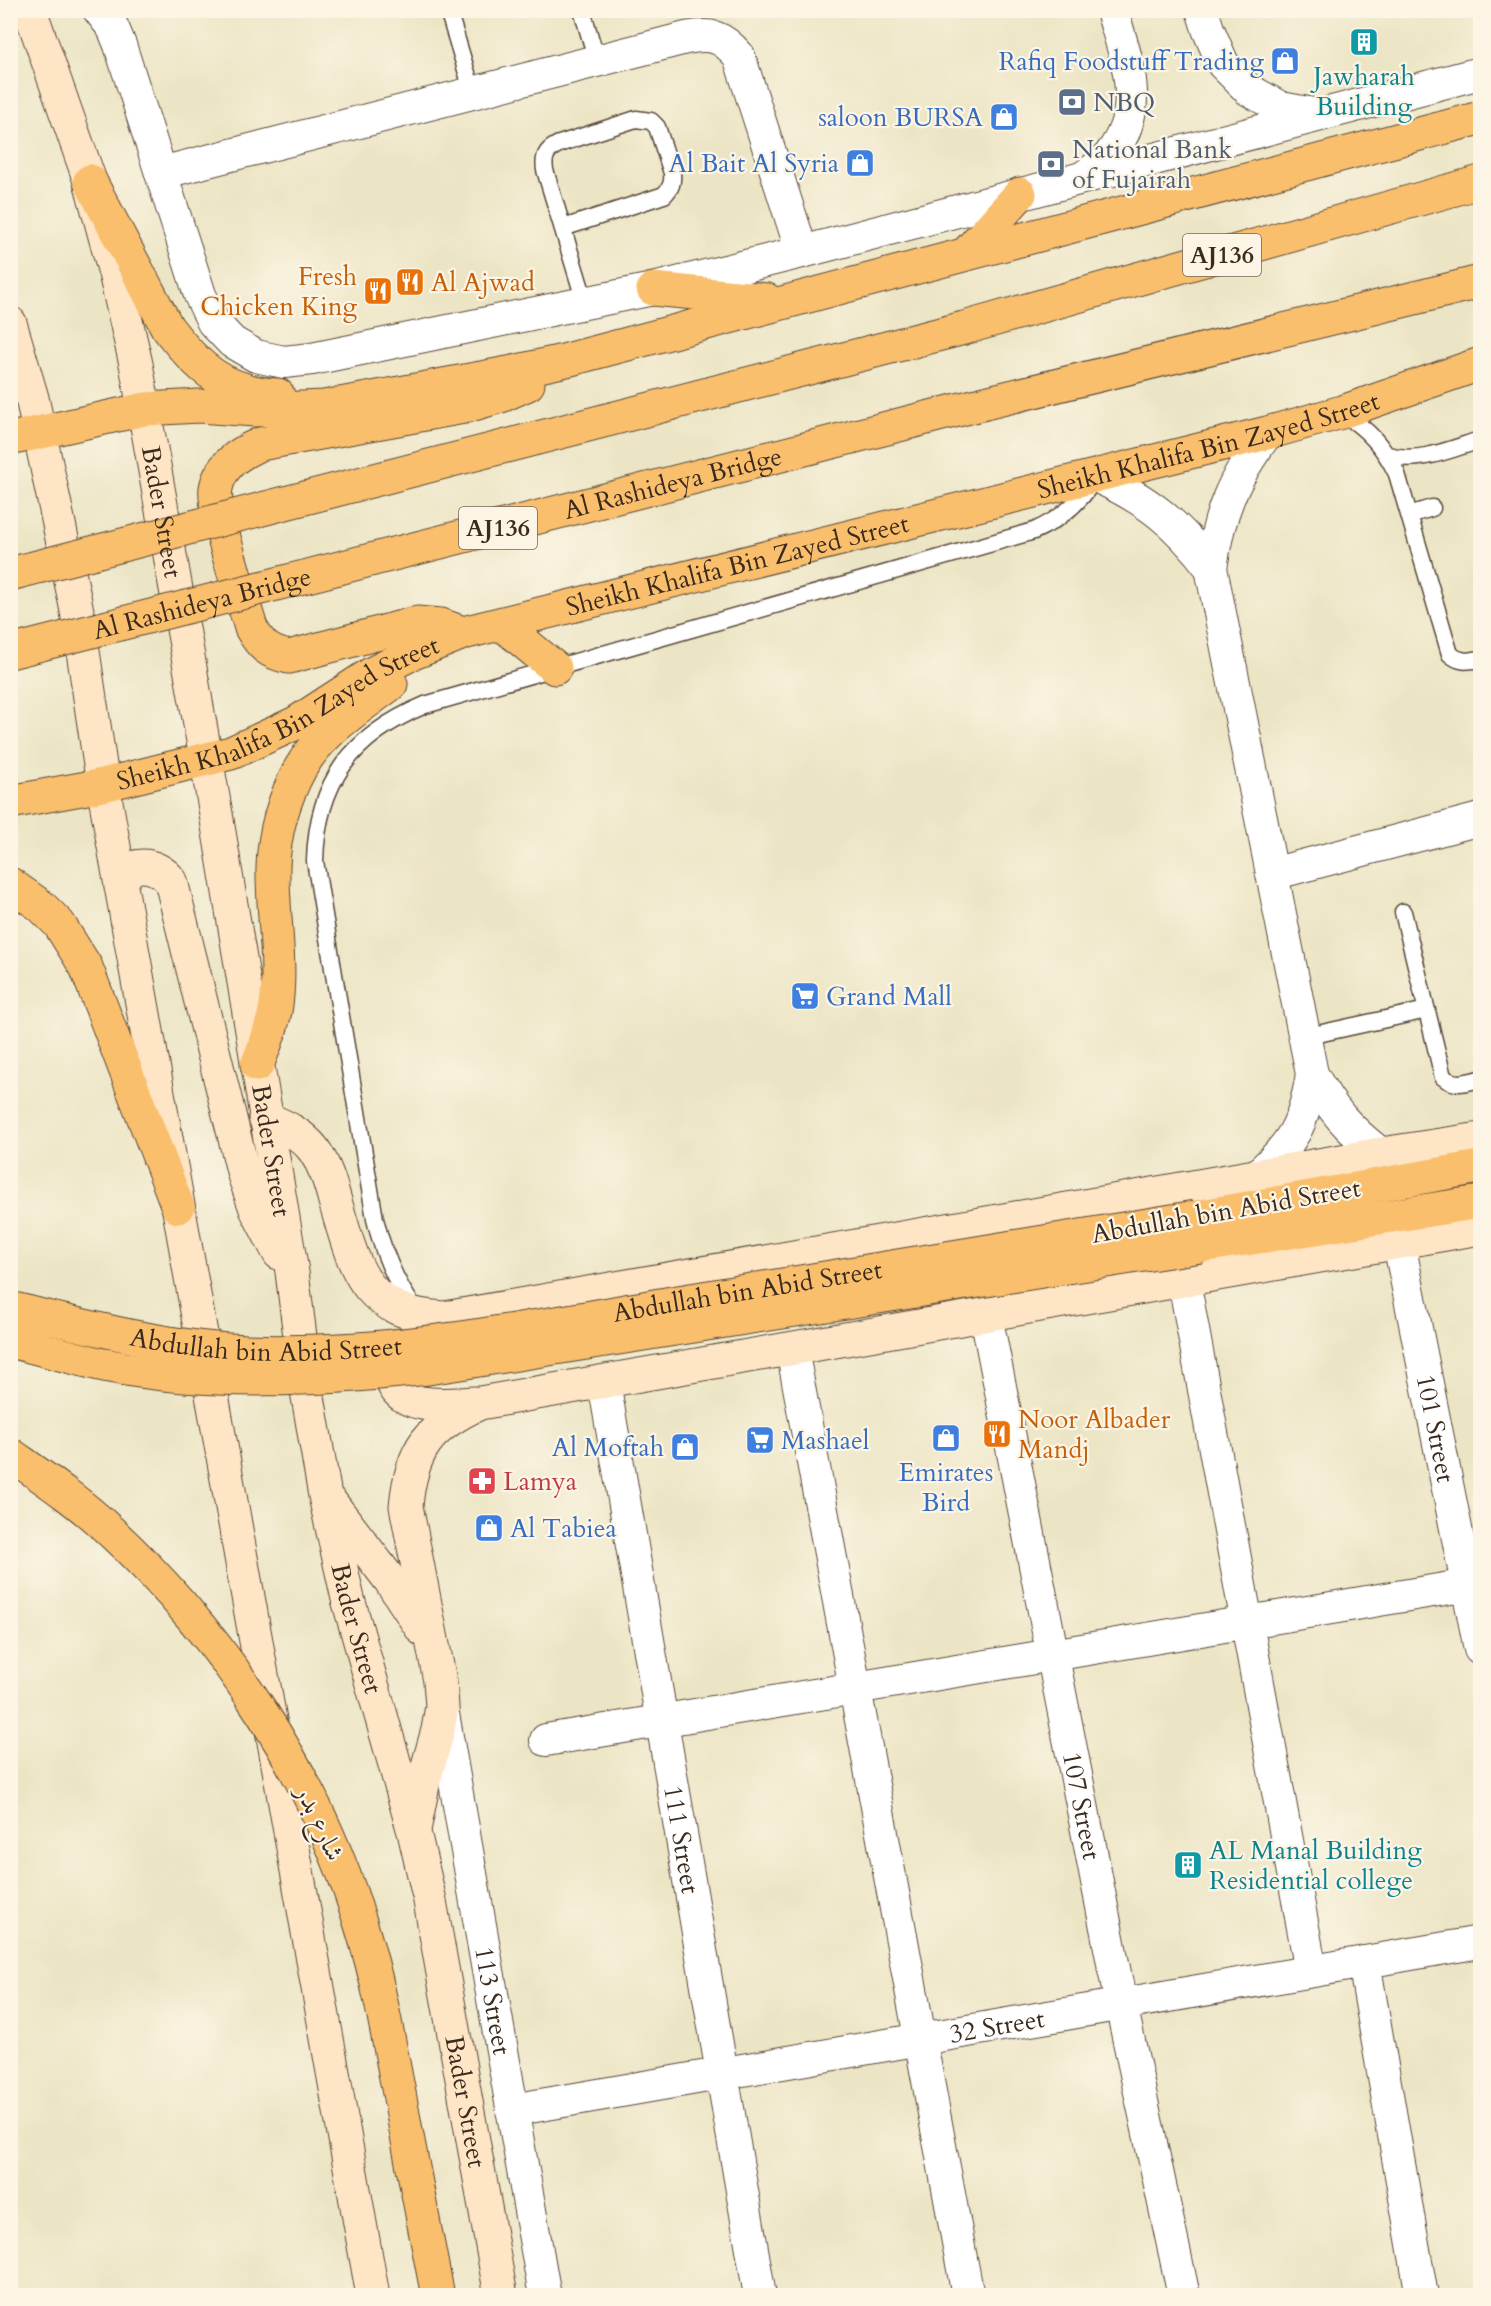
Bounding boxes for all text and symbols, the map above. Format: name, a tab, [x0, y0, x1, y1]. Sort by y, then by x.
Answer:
building icon: Jawharah Building	[1348, 26, 1380, 58]
place label: Rafiq Foodstuff Trading	[998, 44, 1264, 79]
shop icon: Rafiq Foodstuff Trading	[1269, 45, 1301, 77]
place label: Jawharah Building	[1309, 59, 1415, 124]
place label: NBQ	[1093, 85, 1155, 120]
bank icon: NBQ	[1056, 86, 1088, 118]
place label: saloon BURSA	[818, 100, 983, 135]
shop icon: saloon BURSA	[988, 101, 1020, 133]
place label: National Bank of Fujairah	[1072, 132, 1232, 197]
place label: Al Bait Al Syria	[669, 146, 839, 181]
shop icon: Al Bait Al Syria	[844, 147, 876, 179]
bank icon: National Bank of Fujairah	[1035, 148, 1067, 180]
road number: AJ136	[1183, 234, 1261, 276]
place label: Fresh Chicken King	[200, 259, 357, 324]
place label: Al Ajwad	[431, 265, 535, 300]
restaurant icon: Al Ajwad	[394, 266, 426, 298]
restaurant icon: Fresh Chicken King	[362, 275, 394, 307]
street label: Sheikh Khalifa Bin Zayed Street	[1034, 383, 1384, 507]
street label: Al Rashideya Bridge	[560, 438, 786, 527]
street label: Bader Street	[133, 443, 191, 581]
street label: Sheikh Khalifa Bin Zayed Street	[562, 505, 912, 624]
road number: AJ136	[459, 507, 537, 549]
street label: Al Rashideya Bridge	[89, 558, 315, 648]
street label: Sheikh Khalifa Bin Zayed Street	[113, 627, 444, 798]
place label: Grand Mall	[826, 979, 952, 1014]
supermarket icon: Grand Mall	[789, 980, 821, 1012]
street label: Bader Street	[244, 1082, 300, 1219]
street label: Abdullah bin Abid Street	[1089, 1170, 1363, 1252]
street label: Abdullah bin Abid Street	[610, 1251, 884, 1330]
street label: Abdullah bin Abid Street	[127, 1319, 403, 1369]
street label: 101 Street	[1408, 1371, 1464, 1485]
place label: Noor Albader Mandj	[1018, 1402, 1171, 1467]
restaurant icon: Noor Albader Mandj	[981, 1418, 1013, 1450]
shop icon: Emirates Bird	[930, 1422, 962, 1454]
place label: Mashael	[781, 1423, 870, 1458]
supermarket icon: Mashael	[744, 1424, 776, 1456]
place label: Al Moftah	[552, 1430, 664, 1465]
shop icon: Al Moftah	[669, 1431, 701, 1463]
place label: Emirates Bird	[899, 1455, 993, 1520]
place label: Lamya	[503, 1464, 577, 1499]
pharmacy icon: Lamya	[466, 1465, 498, 1497]
place label: Al Tabiea	[510, 1511, 617, 1546]
shop icon: Al Tabiea	[473, 1512, 505, 1544]
street label: Bader Street	[323, 1560, 391, 1698]
street label: 107 Street	[1054, 1749, 1110, 1863]
street label: شارع بدر	[282, 1777, 353, 1868]
street label: 111 Street	[656, 1782, 709, 1896]
place label: AL Manal Building Residential college	[1209, 1833, 1422, 1898]
building icon: AL Manal Building Residential college	[1172, 1849, 1204, 1881]
street label: 113 Street	[467, 1944, 520, 2058]
street label: 32 Street	[946, 2000, 1047, 2051]
street label: Bader Street	[437, 2033, 495, 2170]

